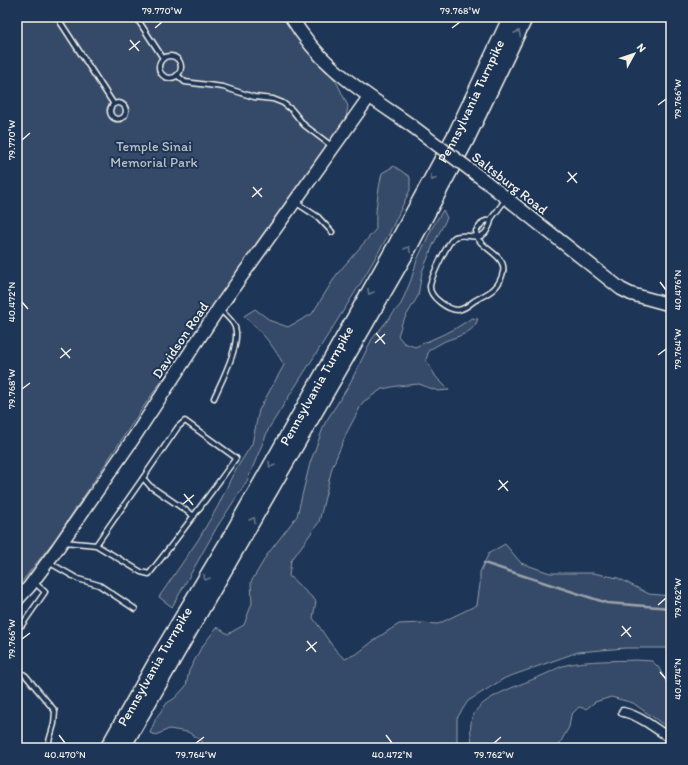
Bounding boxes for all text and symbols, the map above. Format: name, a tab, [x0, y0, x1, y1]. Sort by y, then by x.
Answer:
text: 79.770°W	[142, 4, 183, 17]
text: 79.768°W	[440, 4, 480, 17]
one-way arrow	[513, 30, 520, 38]
north arrow	[614, 34, 654, 74]
street label: Pennsylvania Turnpike	[434, 37, 508, 166]
text: N	[634, 41, 649, 55]
text: 79.766°W	[671, 79, 684, 119]
text: 79.770°W	[5, 119, 18, 160]
park label: Temple Sinai Memorial Park	[110, 138, 198, 171]
street label: Saltsburg Road	[468, 148, 551, 219]
one-way arrow	[430, 174, 438, 181]
one-way arrow	[404, 246, 411, 253]
text: 40.476°N	[671, 269, 684, 310]
text: 40.472°N	[5, 281, 18, 322]
one-way arrow	[368, 288, 375, 295]
street label: Davidson Road	[149, 298, 212, 382]
street label: Pennsylvania Turnpike	[276, 323, 358, 449]
text: 79.764°W	[671, 328, 684, 369]
text: 79.768°W	[5, 369, 18, 409]
one-way arrow	[269, 461, 276, 469]
one-way arrow	[248, 517, 256, 524]
one-way arrow	[204, 574, 211, 581]
text: 79.762°W	[671, 578, 684, 618]
street label: Pennsylvania Turnpike	[114, 604, 196, 729]
text: 79.766°W	[5, 619, 18, 659]
text: 40.474°N	[671, 658, 684, 700]
text: 40.470°N	[44, 748, 86, 761]
text: 79.764°W	[176, 748, 217, 761]
text: 40.472°N	[372, 748, 413, 761]
text: 79.762°W	[474, 748, 514, 761]

